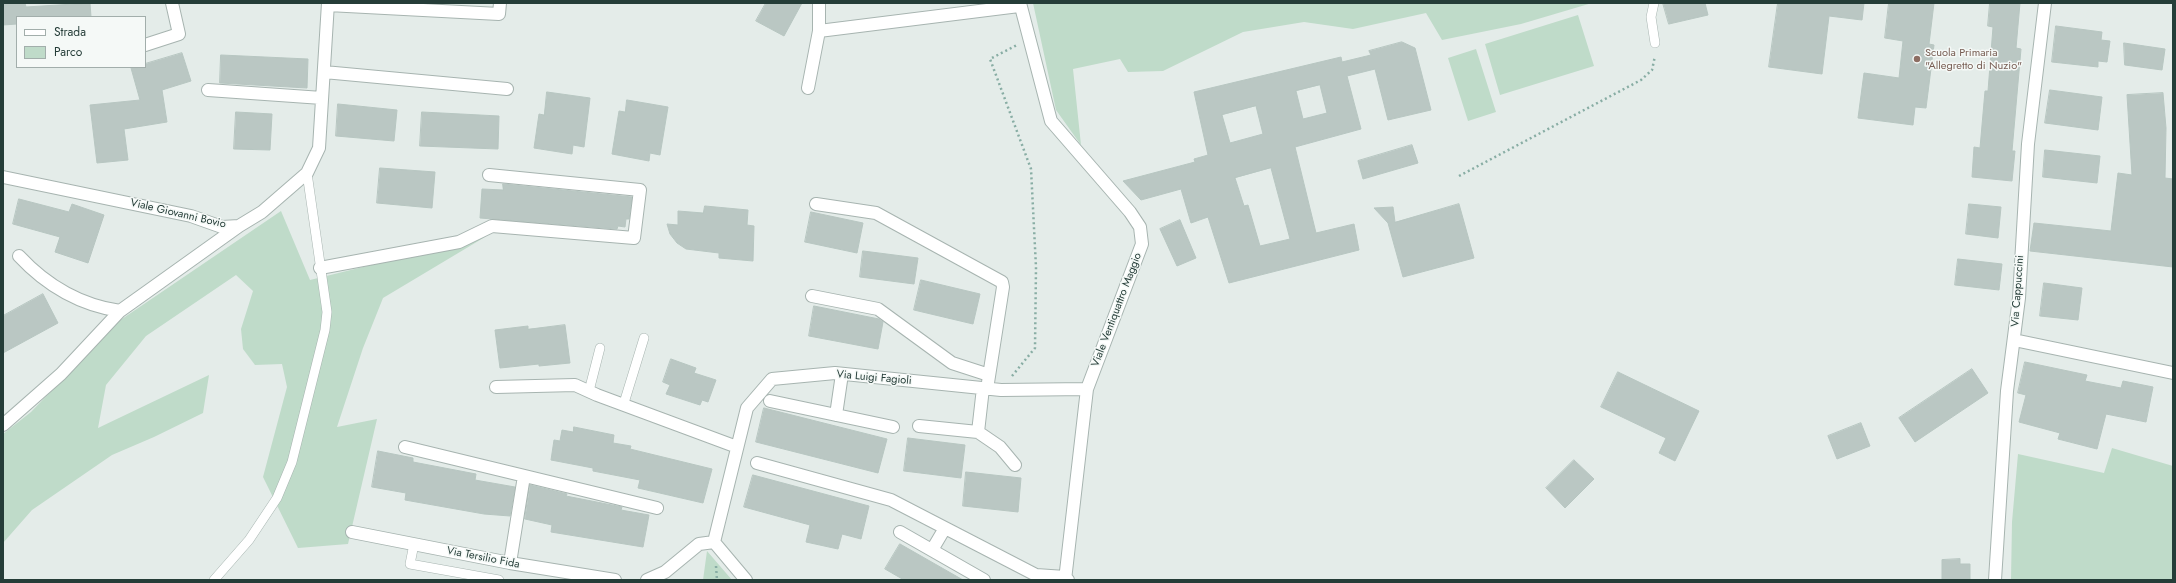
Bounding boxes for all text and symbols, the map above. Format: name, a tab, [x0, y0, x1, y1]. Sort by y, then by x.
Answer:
legend	[16, 16, 146, 68]
text: Strada	[54, 23, 86, 41]
text: Parco	[54, 43, 82, 61]
place label: Scuola Primaria "Allegretto di Nuzio"	[1925, 46, 2022, 72]
marker: Scuola Primaria "Allegretto di Nuzio"	[1912, 54, 1922, 64]
street label: Viale Giovanni Bovio	[129, 197, 227, 231]
street label: Viale Ventiquattro Maggio	[1089, 251, 1145, 369]
street label: Via Cappuccini	[2009, 255, 2027, 327]
street label: Via Luigi Fagioli	[836, 368, 912, 388]
street label: Via Tersilio Fida	[445, 544, 521, 572]

